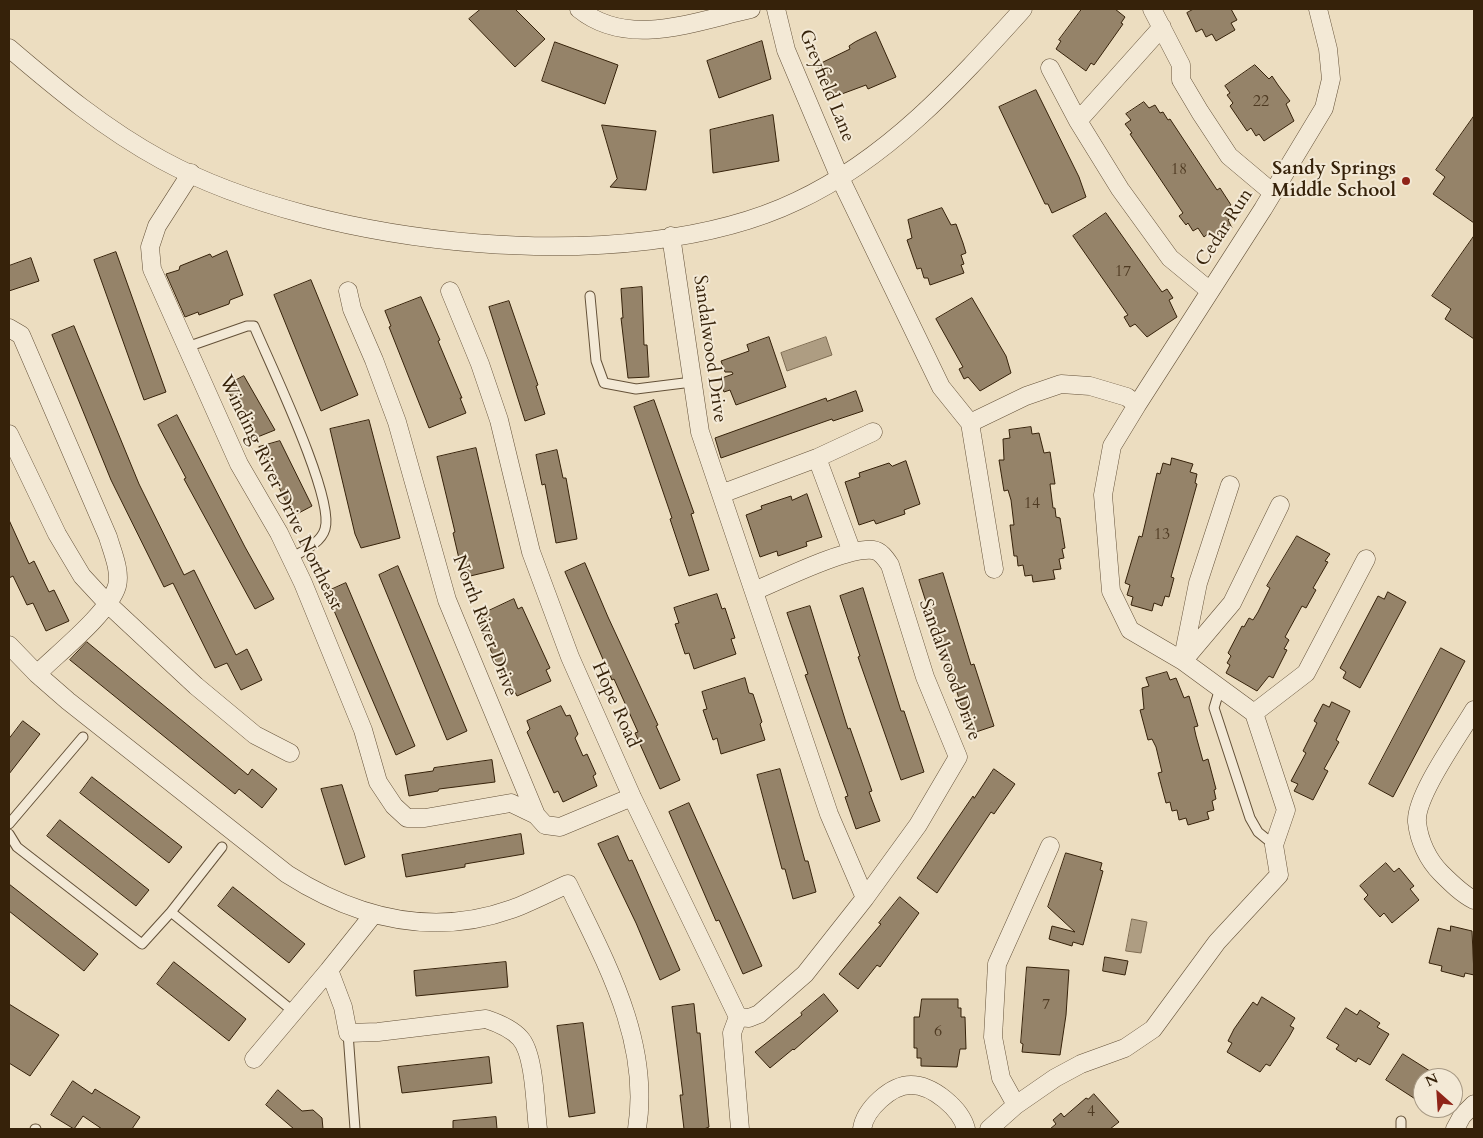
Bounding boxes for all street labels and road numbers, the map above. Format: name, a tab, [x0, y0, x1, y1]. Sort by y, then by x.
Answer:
street label: Greyfield Lane	[793, 26, 859, 146]
street label: Cedar Run	[1192, 185, 1258, 271]
street label: Sandalwood Drive	[687, 274, 731, 424]
street label: Winding River Drive Northeast	[213, 372, 347, 614]
street label: North River Drive	[447, 552, 521, 700]
street label: Sandalwood Drive	[913, 596, 985, 744]
street label: Hope Road	[586, 658, 644, 752]

